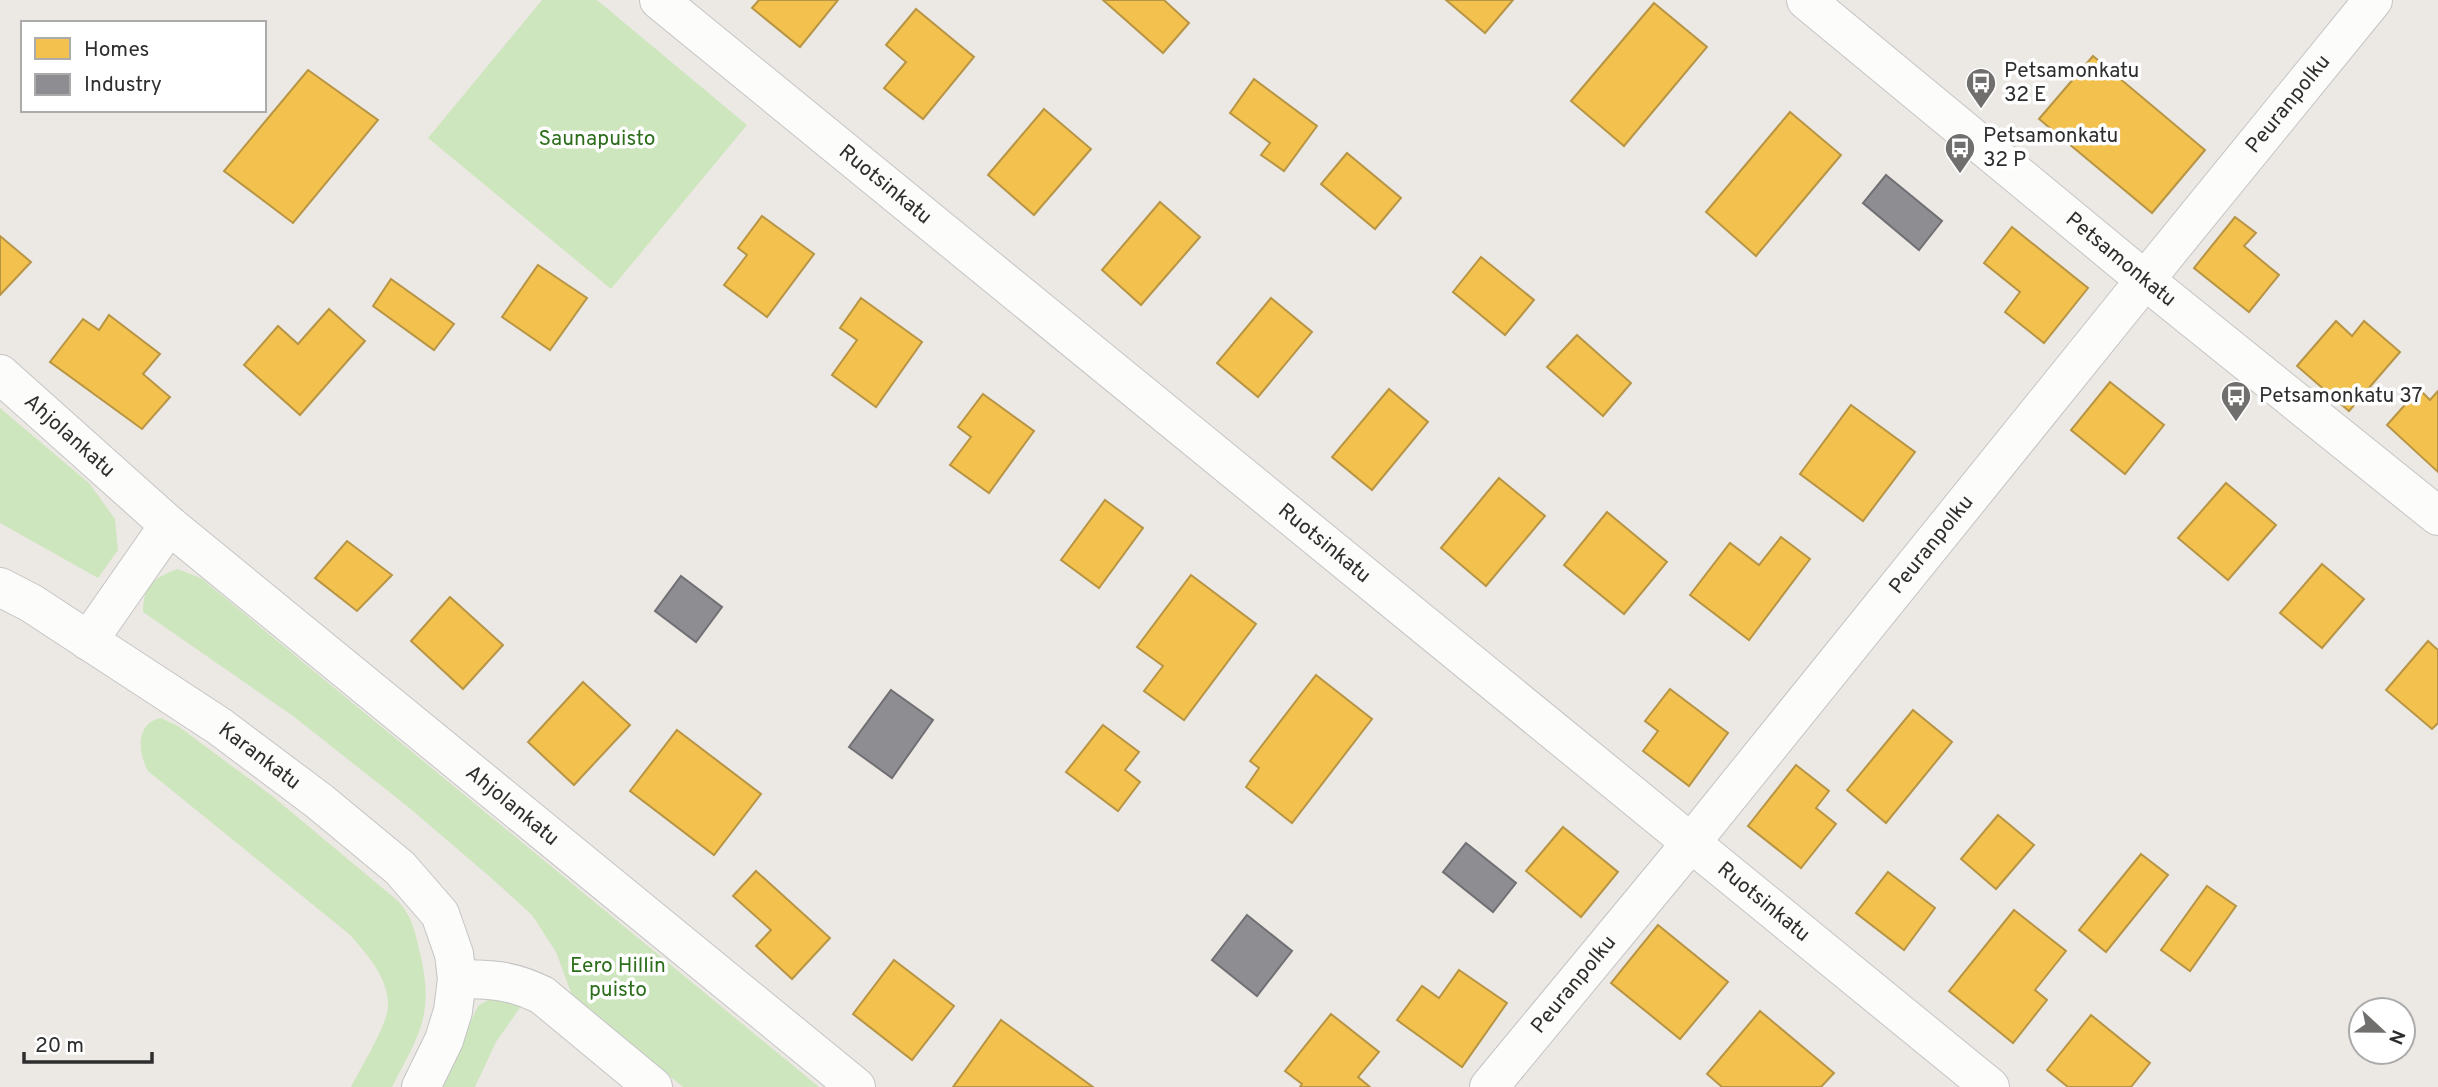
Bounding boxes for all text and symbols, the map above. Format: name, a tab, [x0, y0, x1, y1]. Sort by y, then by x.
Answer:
legend	[21, 21, 266, 112]
text: Homes	[84, 37, 149, 64]
street label: Peuranpolku	[2240, 49, 2337, 159]
place label: Petsamonkatu 32 E	[2004, 58, 2139, 109]
bus stop icon: Petsamonkatu 32 E	[1964, 66, 1998, 110]
text: Industry	[84, 72, 162, 99]
place label: Petsamonkatu 32 P	[1983, 123, 2118, 174]
park label: Saunapuisto	[539, 126, 655, 153]
bus stop icon: Petsamonkatu 32 P	[1943, 131, 1977, 175]
street label: Ruotsinkatu	[833, 139, 937, 231]
street label: Petsamonkatu	[2060, 206, 2181, 313]
bus stop icon: Petsamonkatu 37	[2219, 379, 2253, 423]
place label: Petsamonkatu 37	[2259, 383, 2423, 410]
street label: Ahjolankatu	[18, 388, 121, 484]
street label: Peuranpolku	[1883, 489, 1980, 600]
street label: Ruotsinkatu	[1272, 497, 1376, 589]
street label: Karankatu	[213, 717, 306, 796]
street label: Ahjolankatu	[460, 759, 564, 852]
street label: Ruotsinkatu	[1711, 856, 1816, 948]
street label: Peuranpolku	[1525, 930, 1622, 1039]
park label: Eero Hillin puisto	[570, 953, 666, 1004]
north arrow	[2347, 996, 2417, 1066]
scale bar	[24, 1020, 152, 1064]
text: N	[2382, 1026, 2410, 1047]
text: 20 m	[35, 1033, 84, 1060]

